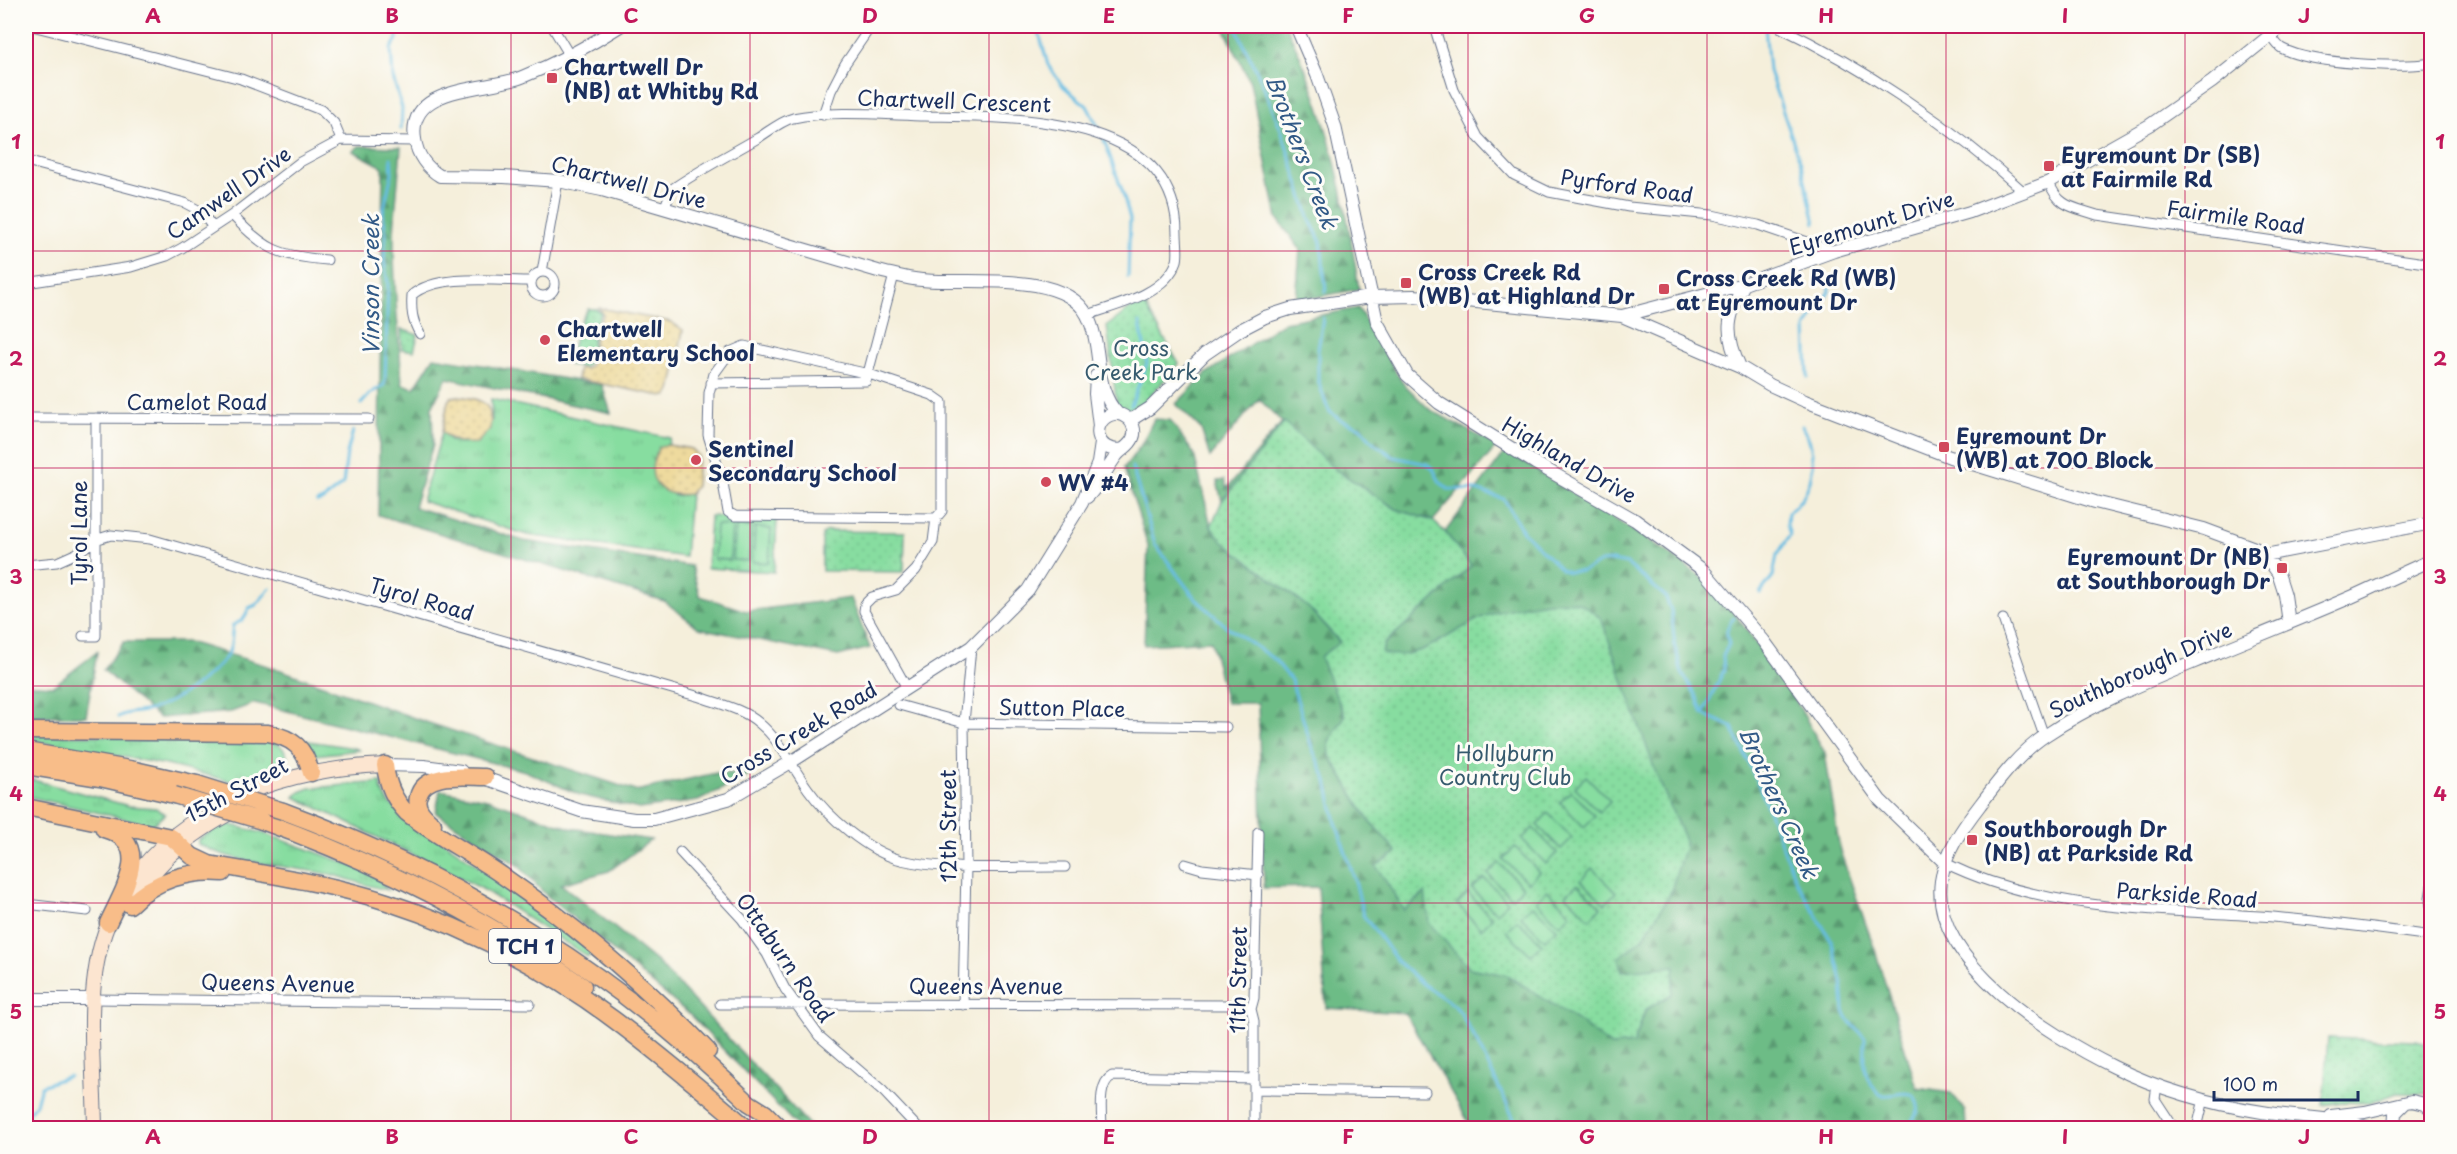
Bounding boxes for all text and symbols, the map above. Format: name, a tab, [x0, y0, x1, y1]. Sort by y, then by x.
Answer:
text: A	[145, 0, 161, 30]
text: B	[385, 0, 399, 30]
text: C	[623, 0, 639, 30]
text: D	[862, 0, 878, 30]
text: E	[1103, 0, 1115, 30]
text: F	[1342, 0, 1354, 30]
text: G	[1579, 0, 1595, 30]
text: H	[1818, 0, 1834, 30]
text: I	[2062, 0, 2068, 30]
text: J	[2298, 0, 2310, 30]
place label: Chartwell Dr (NB) at Whitby Rd	[564, 50, 759, 106]
water label: Brothers Creek	[1258, 69, 1348, 234]
marker: Chartwell Dr (NB) at Whitby Rd	[545, 71, 559, 85]
street label: Chartwell Crescent	[856, 81, 1052, 119]
text: 1	[11, 126, 21, 156]
text: 1	[2435, 126, 2445, 156]
street label: Camwell Drive	[159, 137, 297, 247]
place label: Eyremount Dr (SB) at Fairmile Rd	[2061, 138, 2260, 194]
street label: Chartwell Drive	[548, 146, 710, 216]
marker: Eyremount Dr (SB) at Fairmile Rd	[2042, 159, 2056, 173]
street label: Pyrford Road	[1559, 160, 1695, 210]
street label: Eyremount Drive	[1784, 182, 1958, 262]
street label: Fairmile Road	[2165, 190, 2307, 242]
water label: Vinson Creek	[353, 213, 386, 356]
place label: Cross Creek Rd (WB) at Highland Dr	[1418, 255, 1635, 311]
place label: Cross Creek Rd (WB) at Eyremount Dr	[1676, 261, 1897, 317]
marker: Cross Creek Rd (WB) at Highland Dr	[1399, 276, 1413, 290]
marker: Cross Creek Rd (WB) at Eyremount Dr	[1657, 282, 1671, 296]
place label: Chartwell Elementary School	[557, 312, 755, 368]
park label: Cross Creek Park	[1084, 331, 1198, 387]
marker: Chartwell Elementary School	[538, 333, 552, 347]
text: 2	[9, 343, 23, 373]
text: 2	[2433, 343, 2447, 373]
street label: Camelot Road	[127, 385, 267, 417]
street label: Highland Drive	[1497, 408, 1643, 510]
place label: Eyremount Dr (WB) at 700 Block	[1956, 419, 2153, 475]
place label: Sentinel Secondary School	[708, 432, 897, 488]
marker: Eyremount Dr (WB) at 700 Block	[1937, 440, 1951, 454]
marker: Sentinel Secondary School	[689, 453, 703, 467]
place label: WV #4	[1058, 466, 1129, 498]
marker: WV #4	[1039, 475, 1053, 489]
street label: Tyrol Lane	[62, 480, 94, 586]
place label: Eyremount Dr (NB) at Southborough Dr	[2057, 540, 2270, 596]
text: 3	[9, 561, 23, 591]
marker: Eyremount Dr (NB) at Southborough Dr	[2275, 561, 2289, 575]
text: 3	[2433, 561, 2447, 591]
street label: Tyrol Road	[366, 568, 478, 628]
street label: Southborough Drive	[2043, 613, 2237, 725]
street label: Cross Creek Road	[713, 672, 883, 792]
street label: Sutton Place	[998, 690, 1126, 724]
water label: Brothers Creek	[1732, 721, 1829, 885]
park label: Hollyburn Country Club	[1439, 736, 1571, 792]
street label: 15th Street	[179, 748, 293, 830]
street label: 12th Street	[931, 770, 963, 882]
text: 4	[9, 778, 23, 808]
text: 4	[2433, 778, 2447, 808]
place label: Southborough Dr (NB) at Parkside Rd	[1984, 812, 2193, 868]
marker: Southborough Dr (NB) at Parkside Rd	[1965, 833, 1979, 847]
street label: Parkside Road	[2115, 873, 2259, 915]
street label: Ottaburn Road	[729, 886, 843, 1028]
street label: 11th Street	[1220, 926, 1254, 1034]
road number: TCH 1	[489, 929, 561, 963]
street label: Queens Avenue	[201, 965, 355, 999]
street label: Queens Avenue	[909, 969, 1063, 1001]
text: 5	[10, 996, 22, 1026]
text: 5	[2434, 996, 2446, 1026]
scale bar	[2214, 1064, 2358, 1102]
text: 100 m	[2223, 1070, 2278, 1097]
text: A	[145, 1121, 161, 1151]
text: B	[385, 1121, 399, 1151]
text: C	[623, 1121, 639, 1151]
text: D	[862, 1121, 878, 1151]
text: E	[1103, 1121, 1115, 1151]
text: F	[1342, 1121, 1354, 1151]
text: G	[1579, 1121, 1595, 1151]
text: H	[1818, 1121, 1834, 1151]
text: I	[2062, 1121, 2068, 1151]
text: J	[2298, 1121, 2310, 1151]

